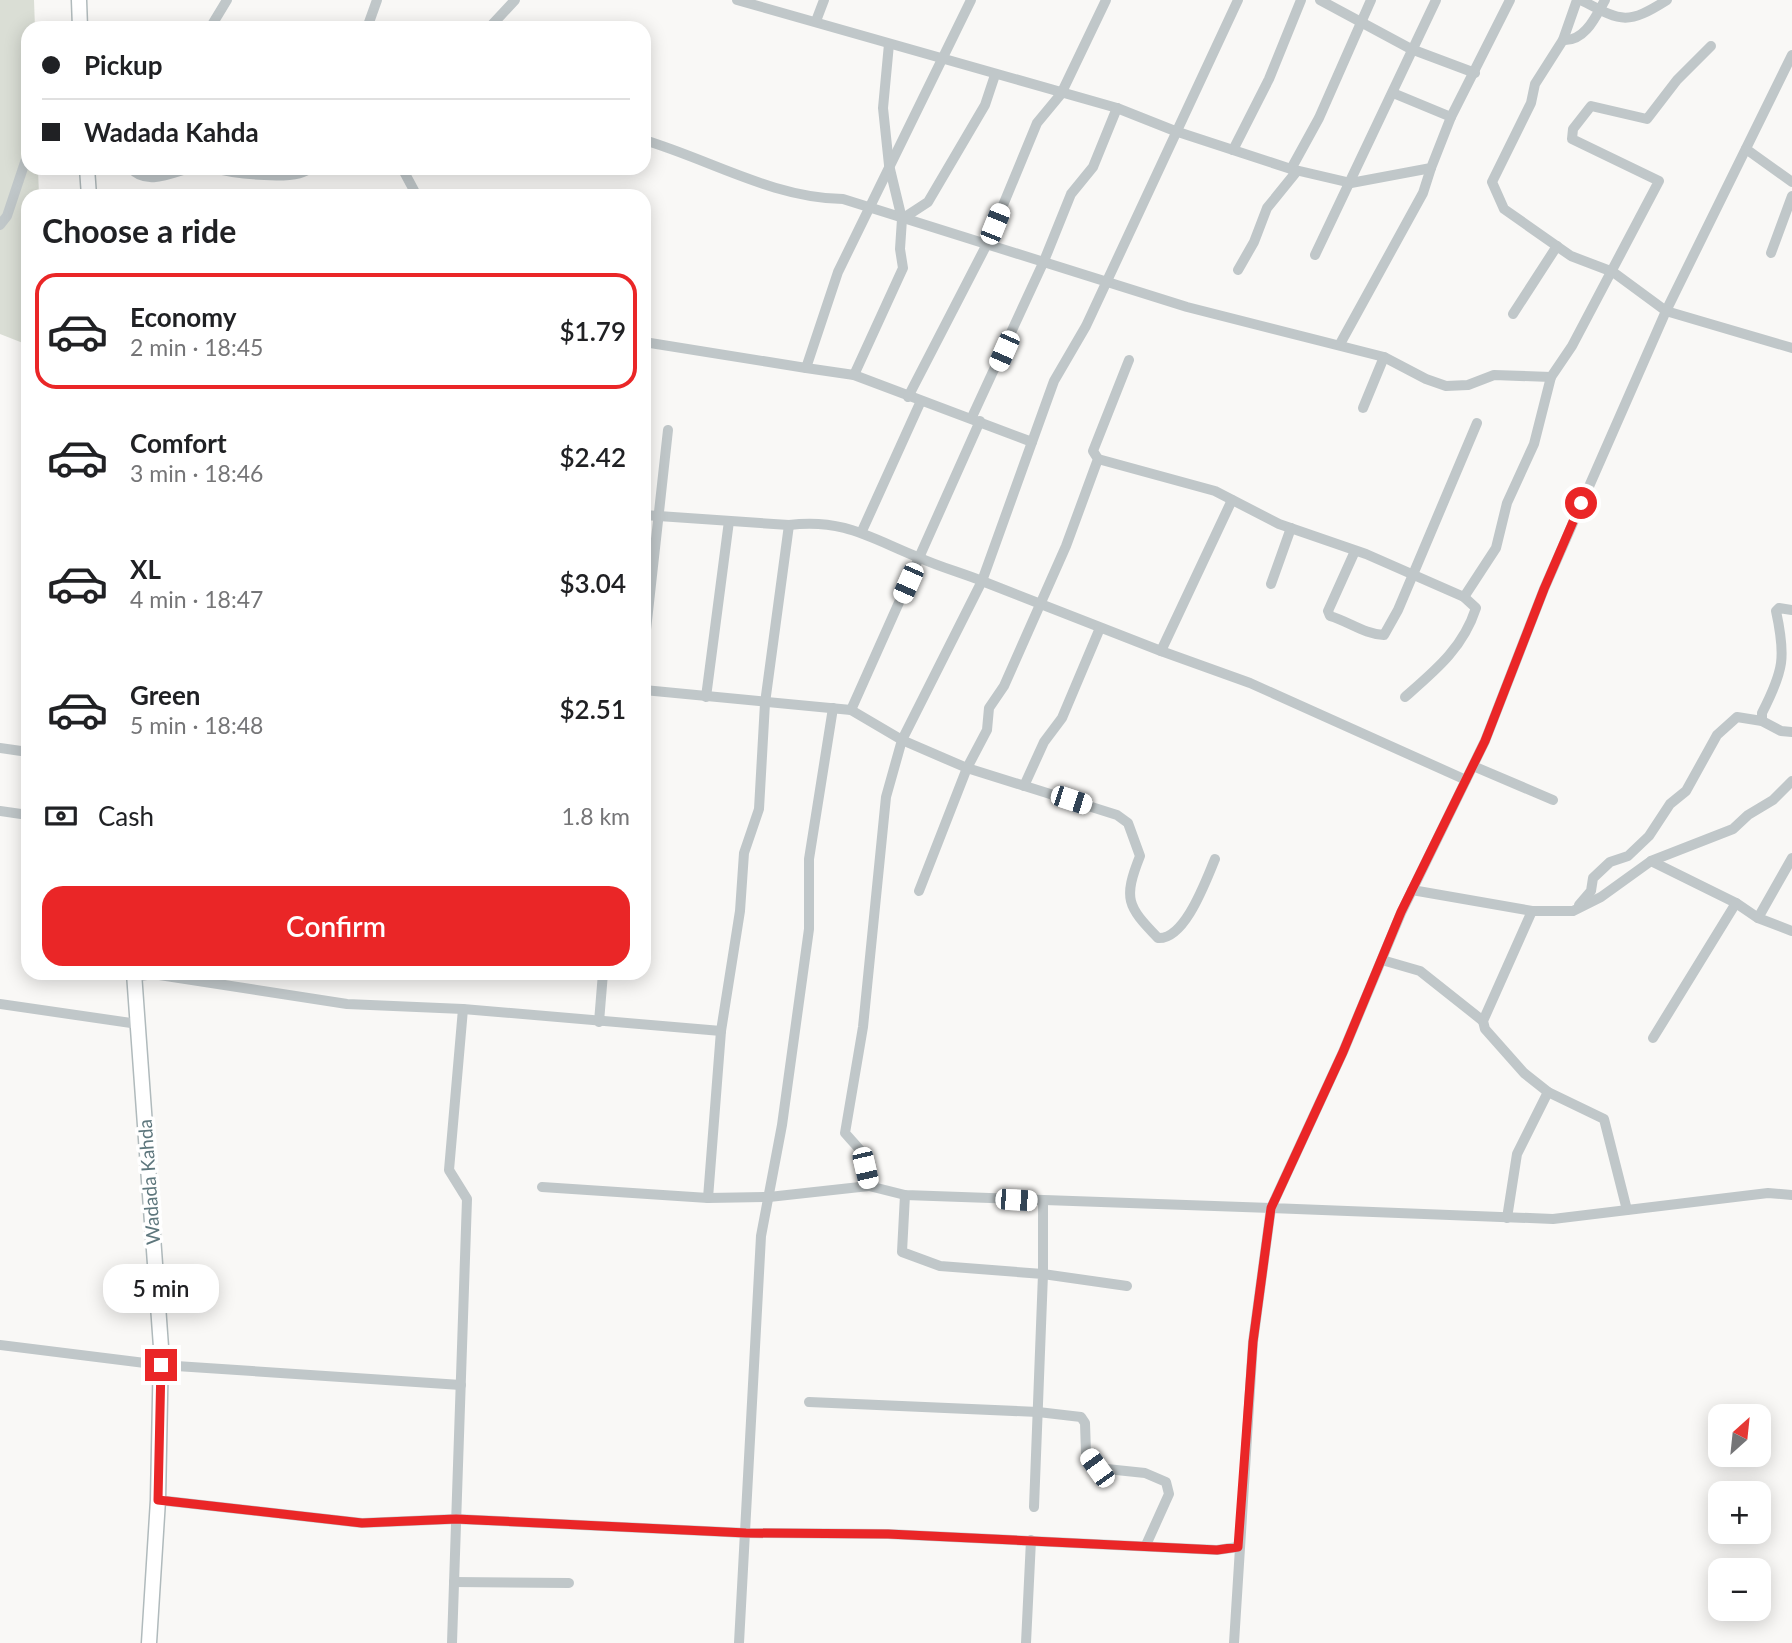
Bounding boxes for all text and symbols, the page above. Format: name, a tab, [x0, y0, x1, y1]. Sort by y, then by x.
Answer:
text: Pickup	[84, 49, 163, 81]
text: Wadada Kahda	[84, 116, 259, 148]
car	[978, 201, 1013, 247]
text: Choose a ride	[42, 211, 236, 250]
icon: car	[46, 300, 109, 363]
text: Economy	[130, 301, 236, 333]
text: $1.79	[560, 315, 626, 347]
car	[986, 328, 1023, 374]
text: 2 min · 18:45	[130, 333, 263, 361]
icon: car	[46, 426, 109, 489]
text: Comfort	[130, 427, 227, 459]
text: $2.42	[560, 441, 626, 473]
text: 3 min · 18:46	[130, 459, 263, 487]
route start	[1565, 487, 1597, 519]
icon: car	[46, 552, 109, 615]
text: XL	[130, 553, 161, 585]
car	[890, 560, 927, 606]
text: $3.04	[560, 567, 626, 599]
text: 4 min · 18:47	[130, 585, 263, 613]
icon: car	[46, 678, 109, 741]
text: Green	[130, 679, 200, 711]
text: $2.51	[560, 693, 626, 725]
text: 5 min · 18:48	[130, 711, 263, 739]
car	[1048, 784, 1095, 816]
icon: cash	[42, 797, 80, 835]
text: Cash	[98, 800, 154, 832]
text: 1.8 km	[561, 802, 630, 830]
button: Confirm	[42, 886, 630, 966]
street label: Wadada Kahda	[133, 1119, 164, 1246]
car	[851, 1145, 880, 1191]
car	[995, 1188, 1038, 1212]
callout: 5 min	[103, 1264, 219, 1312]
text: 5 min	[133, 1274, 189, 1302]
route end	[145, 1349, 177, 1381]
north arrow	[1708, 1404, 1771, 1466]
map controls	[1708, 1404, 1771, 1621]
car	[1077, 1445, 1118, 1491]
button: +	[1708, 1481, 1771, 1544]
button: −	[1708, 1558, 1771, 1621]

